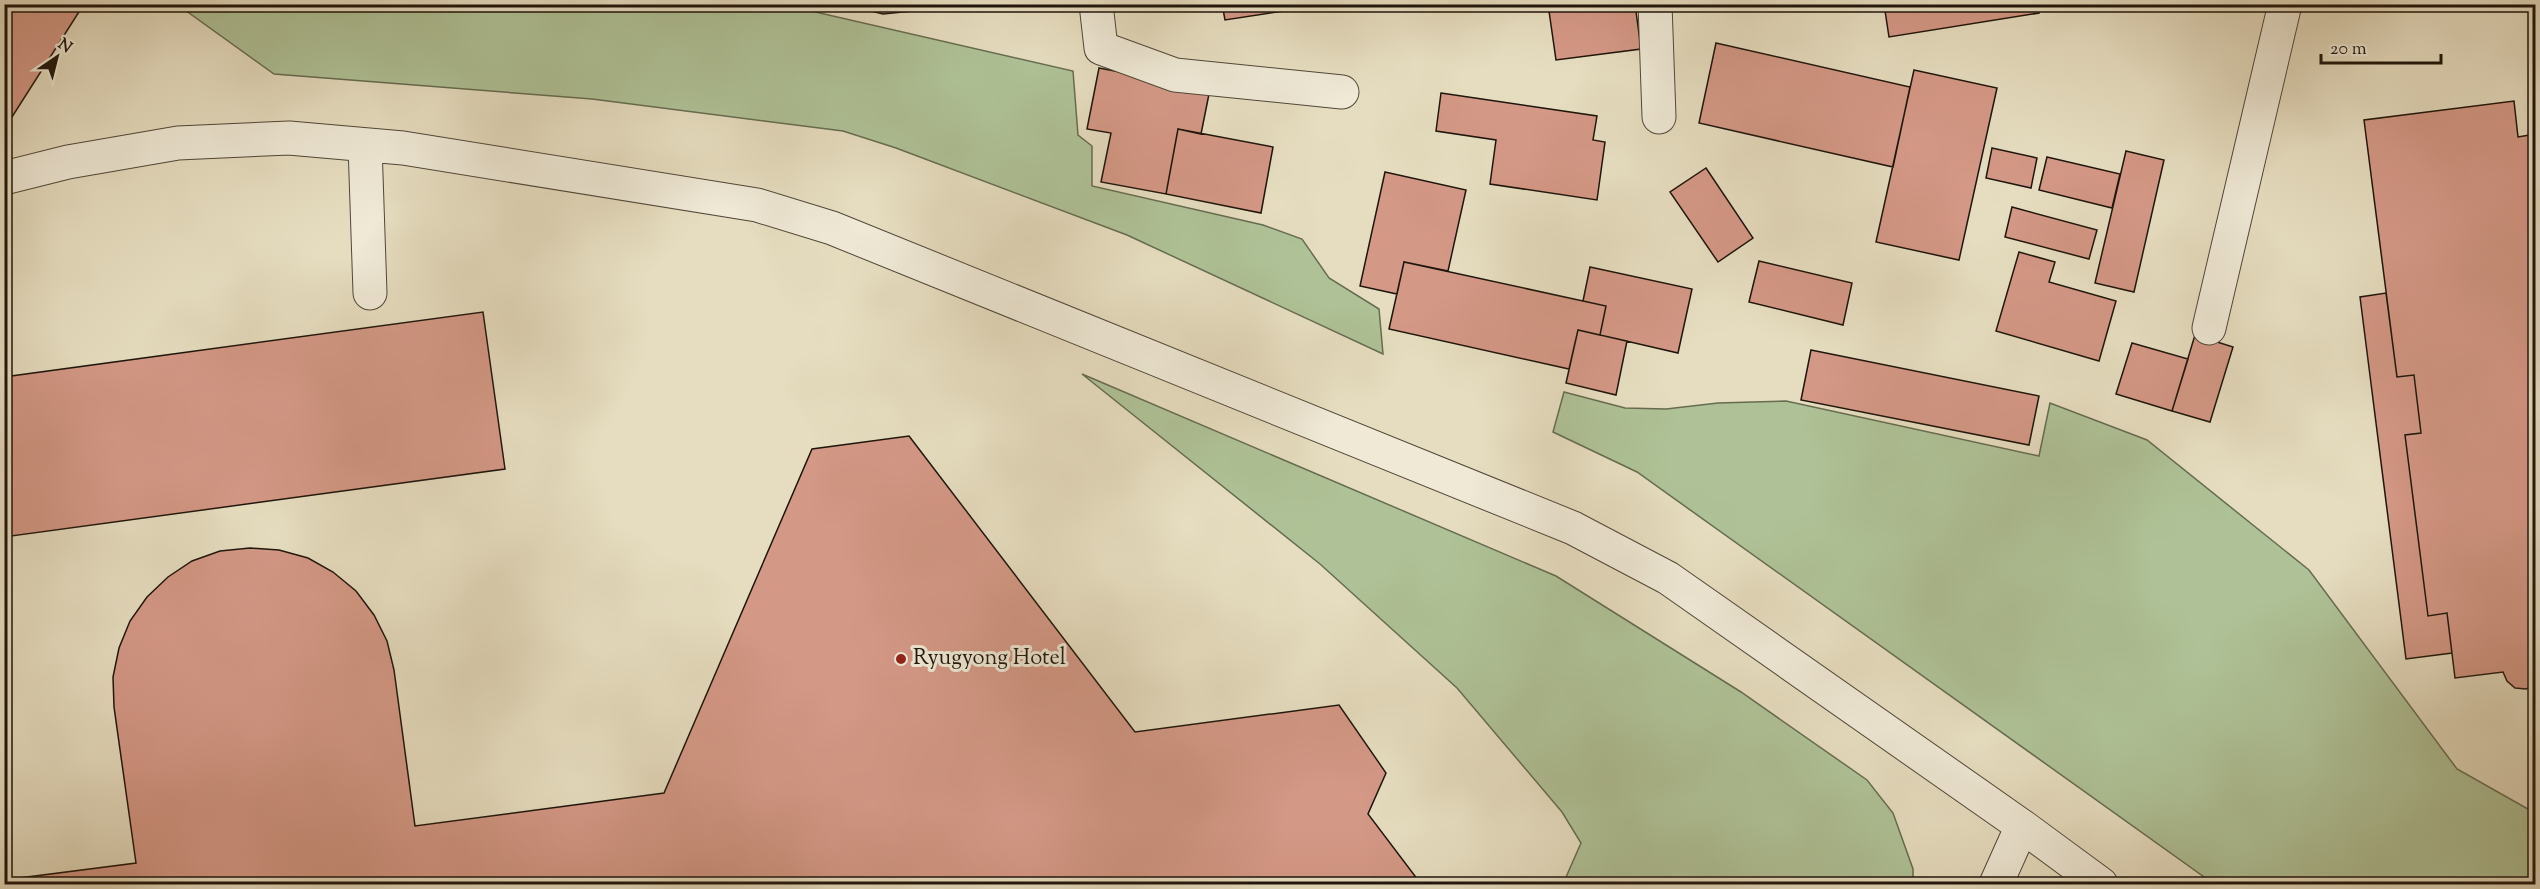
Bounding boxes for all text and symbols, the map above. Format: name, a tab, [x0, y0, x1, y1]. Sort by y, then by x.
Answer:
north arrow	[27, 27, 87, 87]
scale bar	[2321, 27, 2441, 65]
text: N	[52, 34, 76, 60]
text: 20 m	[2330, 37, 2367, 63]
place label: Ryugyong Hotel	[913, 643, 1066, 675]
marker: Ryugyong Hotel	[894, 652, 908, 666]

